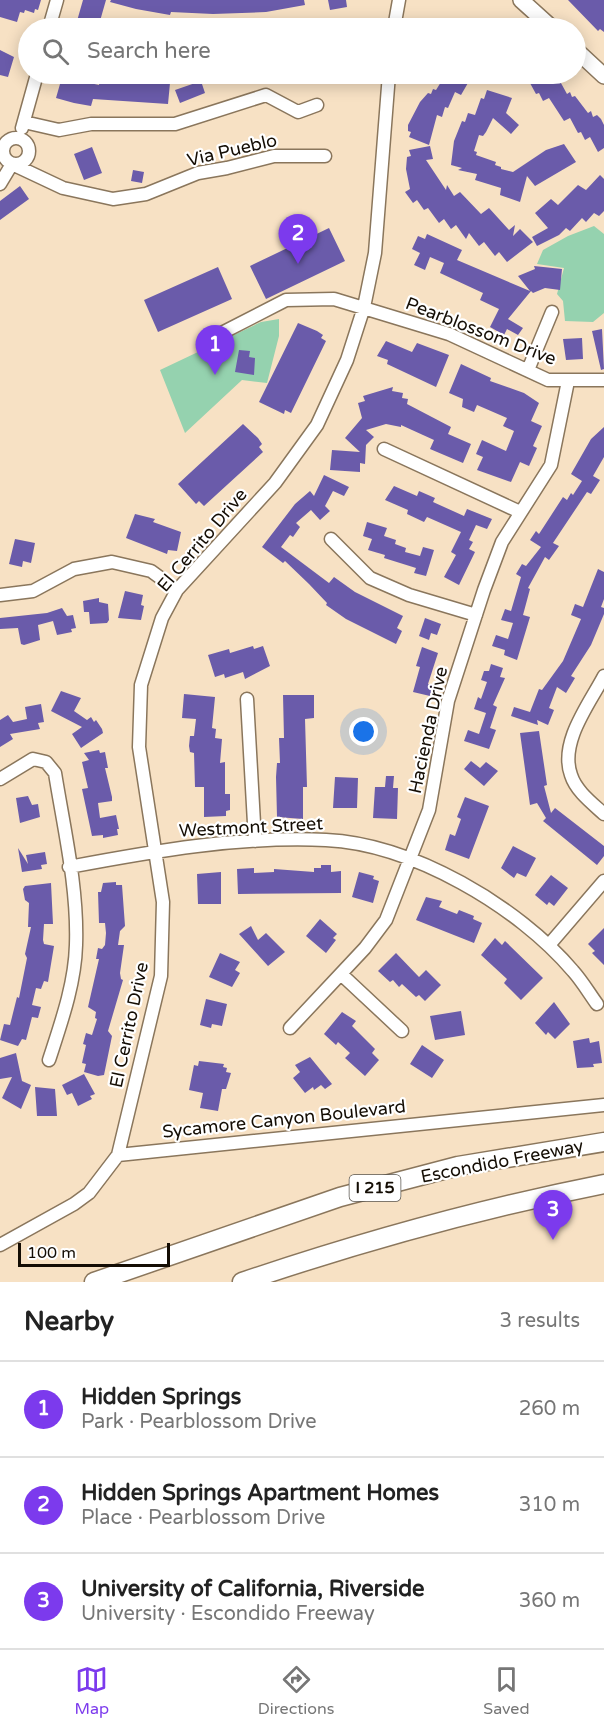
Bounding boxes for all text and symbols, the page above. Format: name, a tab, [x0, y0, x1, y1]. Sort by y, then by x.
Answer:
search box	[18, 18, 586, 84]
icon: search	[39, 35, 72, 68]
text: Search here	[87, 38, 211, 64]
street label: Via Pueblo	[185, 129, 279, 171]
pin: 2	[278, 214, 318, 264]
street label: Pearblossom Drive	[403, 292, 559, 370]
pin: 1	[196, 326, 234, 375]
street label: El Cerrito Drive	[152, 484, 252, 596]
street label: Hacienda Drive	[404, 664, 452, 796]
your location	[349, 717, 378, 746]
street label: Westmont Street	[178, 812, 324, 842]
street label: El Cerrito Drive	[105, 960, 153, 1090]
street label: Sycamore Canyon Boulevard	[161, 1095, 407, 1143]
street label: Escondido Freeway	[419, 1134, 586, 1188]
road number: I 215	[350, 1175, 400, 1201]
pin: 3	[534, 1190, 572, 1240]
scale bar	[18, 1240, 170, 1268]
text: 100 m	[27, 1243, 76, 1263]
text: Nearby	[24, 1306, 114, 1337]
text: 3 results	[500, 1309, 580, 1333]
text: Hidden Springs	[81, 1384, 241, 1410]
text: 1	[37, 1397, 50, 1421]
text: 260 m	[519, 1397, 580, 1421]
text: Park · Pearblossom Drive	[81, 1410, 317, 1434]
text: Hidden Springs Apartment Homes	[81, 1480, 439, 1506]
text: 2	[37, 1493, 50, 1517]
text: 310 m	[519, 1493, 580, 1517]
text: Place · Pearblossom Drive	[81, 1506, 325, 1530]
text: University of California, Riverside	[81, 1576, 425, 1602]
text: 3	[37, 1589, 50, 1613]
text: 360 m	[519, 1589, 580, 1613]
text: University · Escondido Freeway	[81, 1602, 375, 1626]
tab: Map	[74, 1663, 109, 1719]
tab: Directions	[258, 1663, 334, 1719]
tab: Saved	[483, 1663, 530, 1719]

